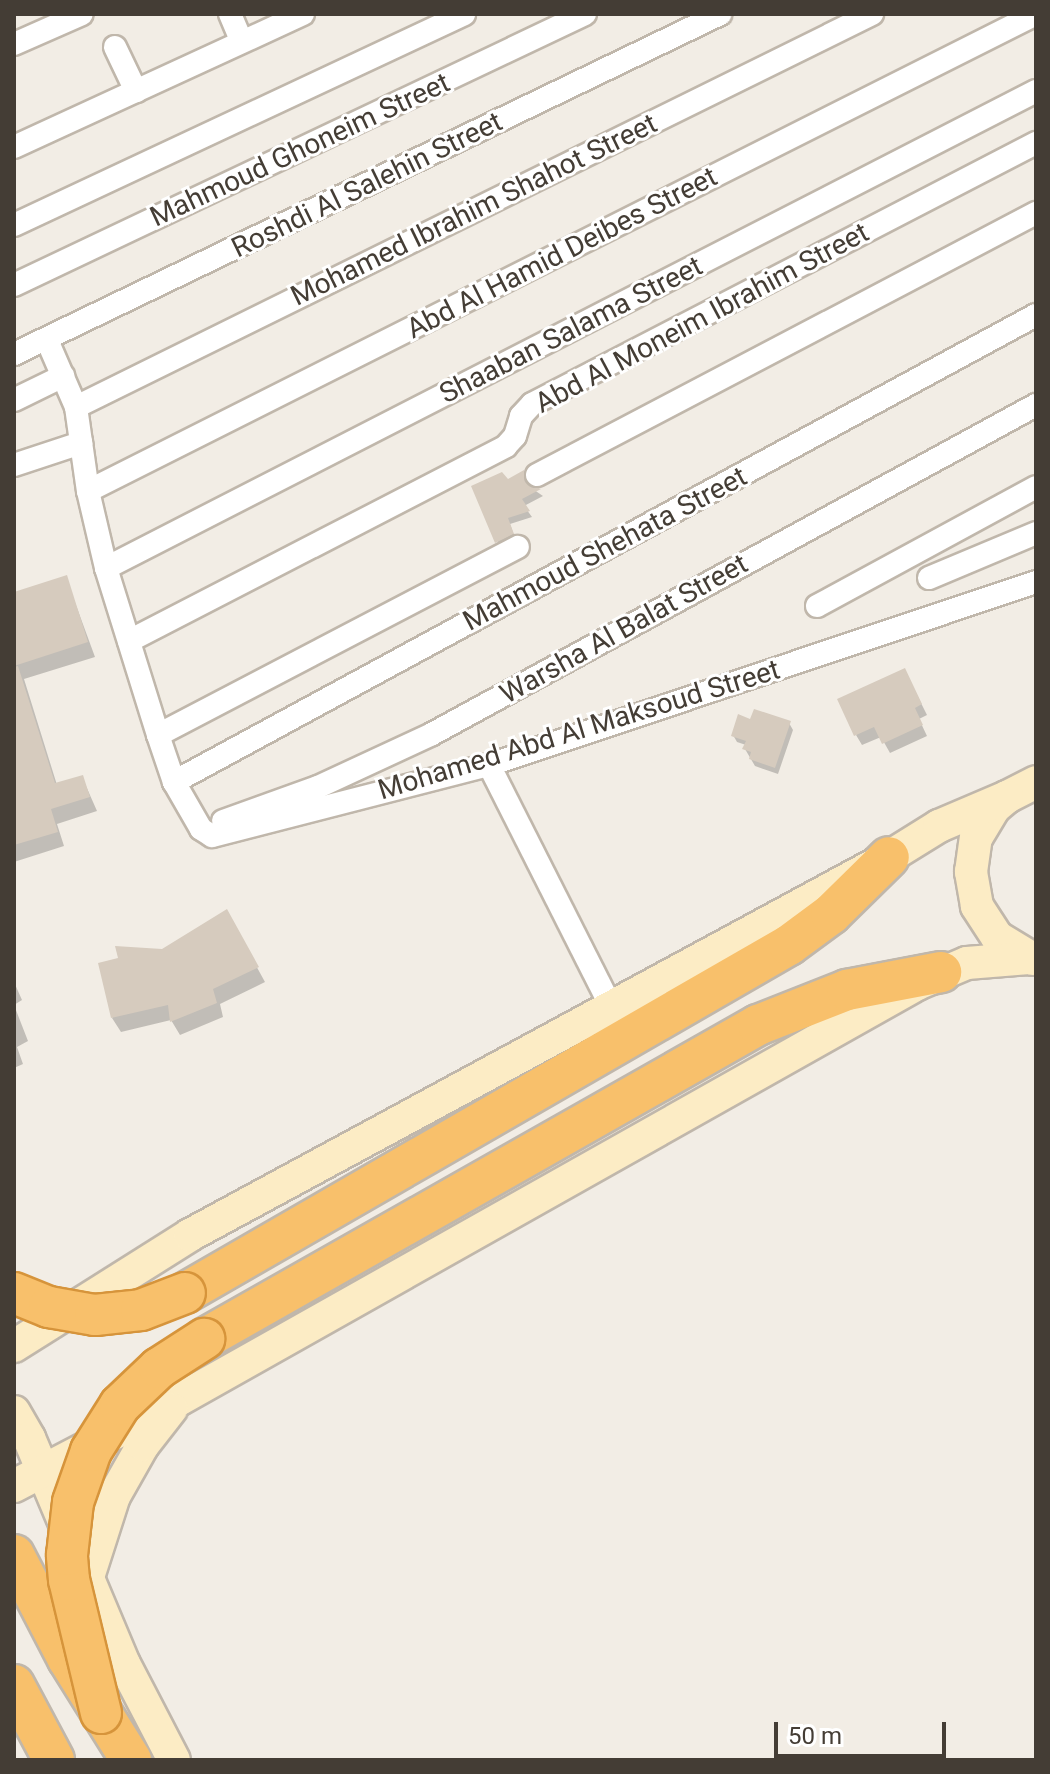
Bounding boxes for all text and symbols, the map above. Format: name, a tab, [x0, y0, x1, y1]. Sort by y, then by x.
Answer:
street label: Mahmoud Ghoneim Street	[145, 66, 455, 234]
street label: Roshdi Al Salehin Street	[226, 105, 508, 265]
street label: Mohamed Ibrahim Shahot Street	[285, 107, 663, 313]
street label: Abd Al Hamid Deibes Street	[401, 160, 723, 346]
street label: Abd Al Moneim Ibrahim Street	[529, 216, 875, 420]
street label: Shaaban Salama Street	[434, 249, 708, 411]
street label: Mahmoud Shehata Street	[457, 460, 753, 638]
street label: Warsha Al Balat Street	[494, 547, 754, 711]
street label: Mohamed Abd Al Maksoud Street	[374, 653, 784, 807]
scale bar	[778, 1706, 950, 1756]
text: 50 m	[788, 1722, 842, 1750]

